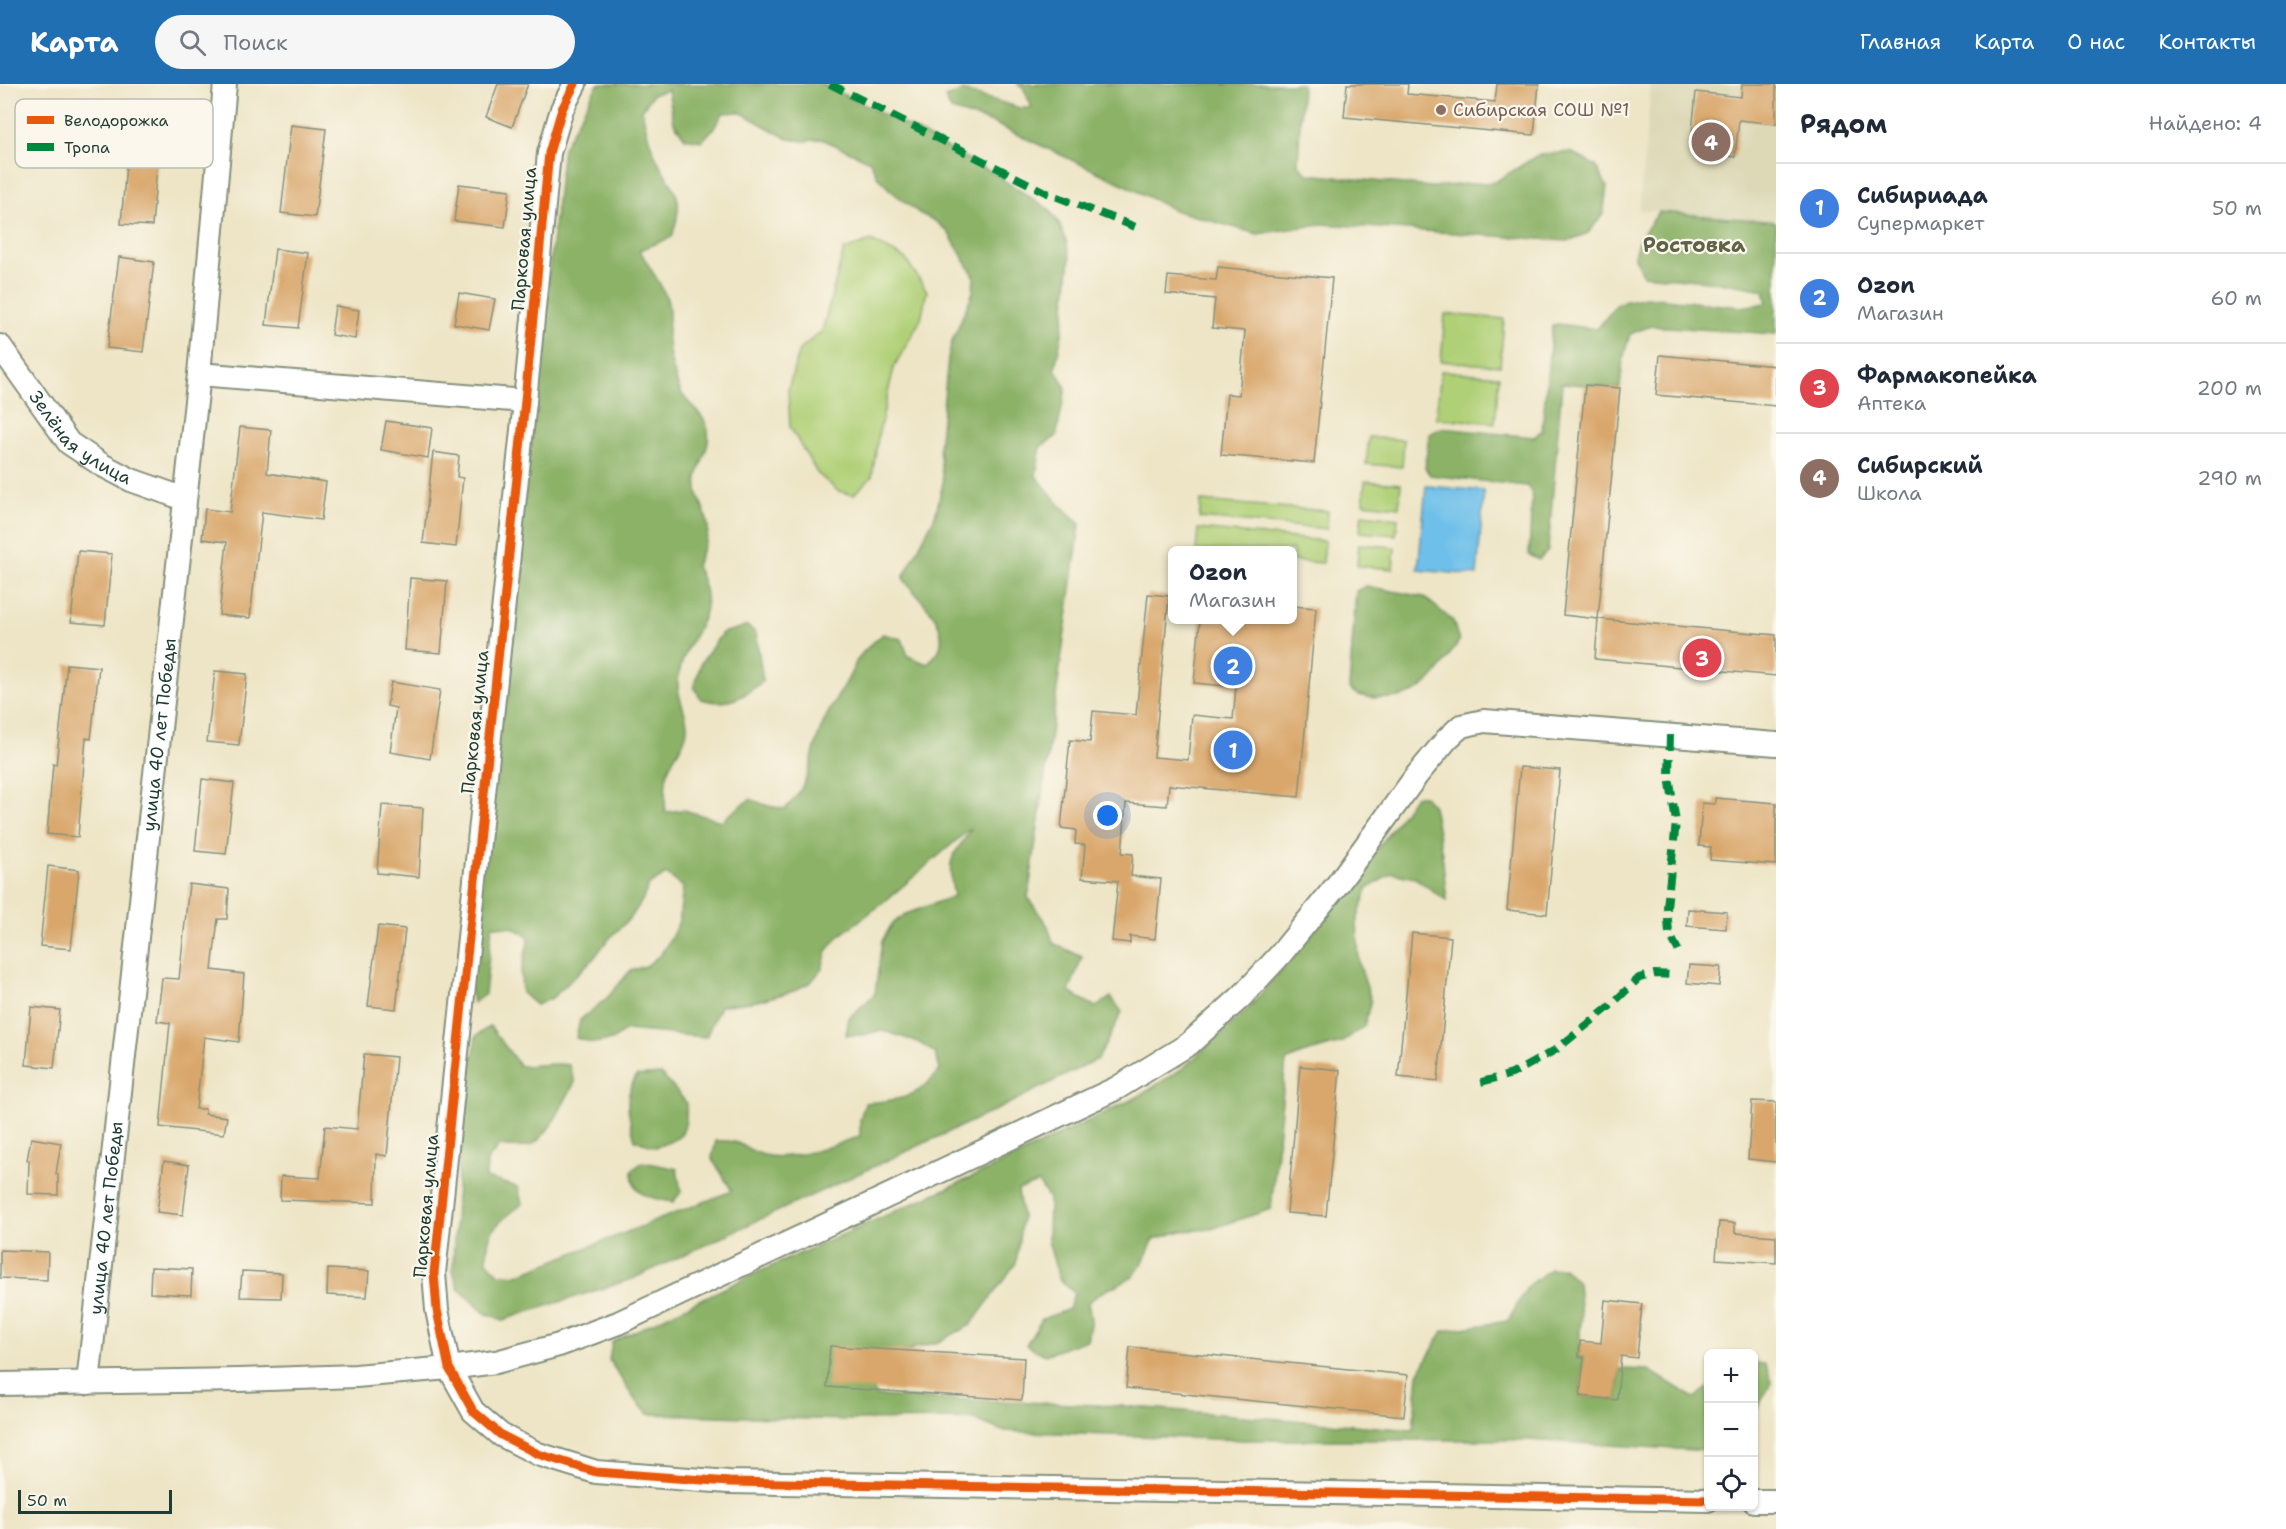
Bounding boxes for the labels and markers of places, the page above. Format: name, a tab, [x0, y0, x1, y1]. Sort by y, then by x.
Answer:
place label: Сибирская СОШ №1	[1453, 98, 1630, 122]
marker: Сибирская СОШ №1	[1434, 103, 1448, 117]
pin: 4	[1692, 120, 1730, 164]
pin: 3	[1682, 636, 1722, 680]
pin: 2	[1214, 644, 1252, 688]
pin: 1	[1214, 728, 1252, 772]

